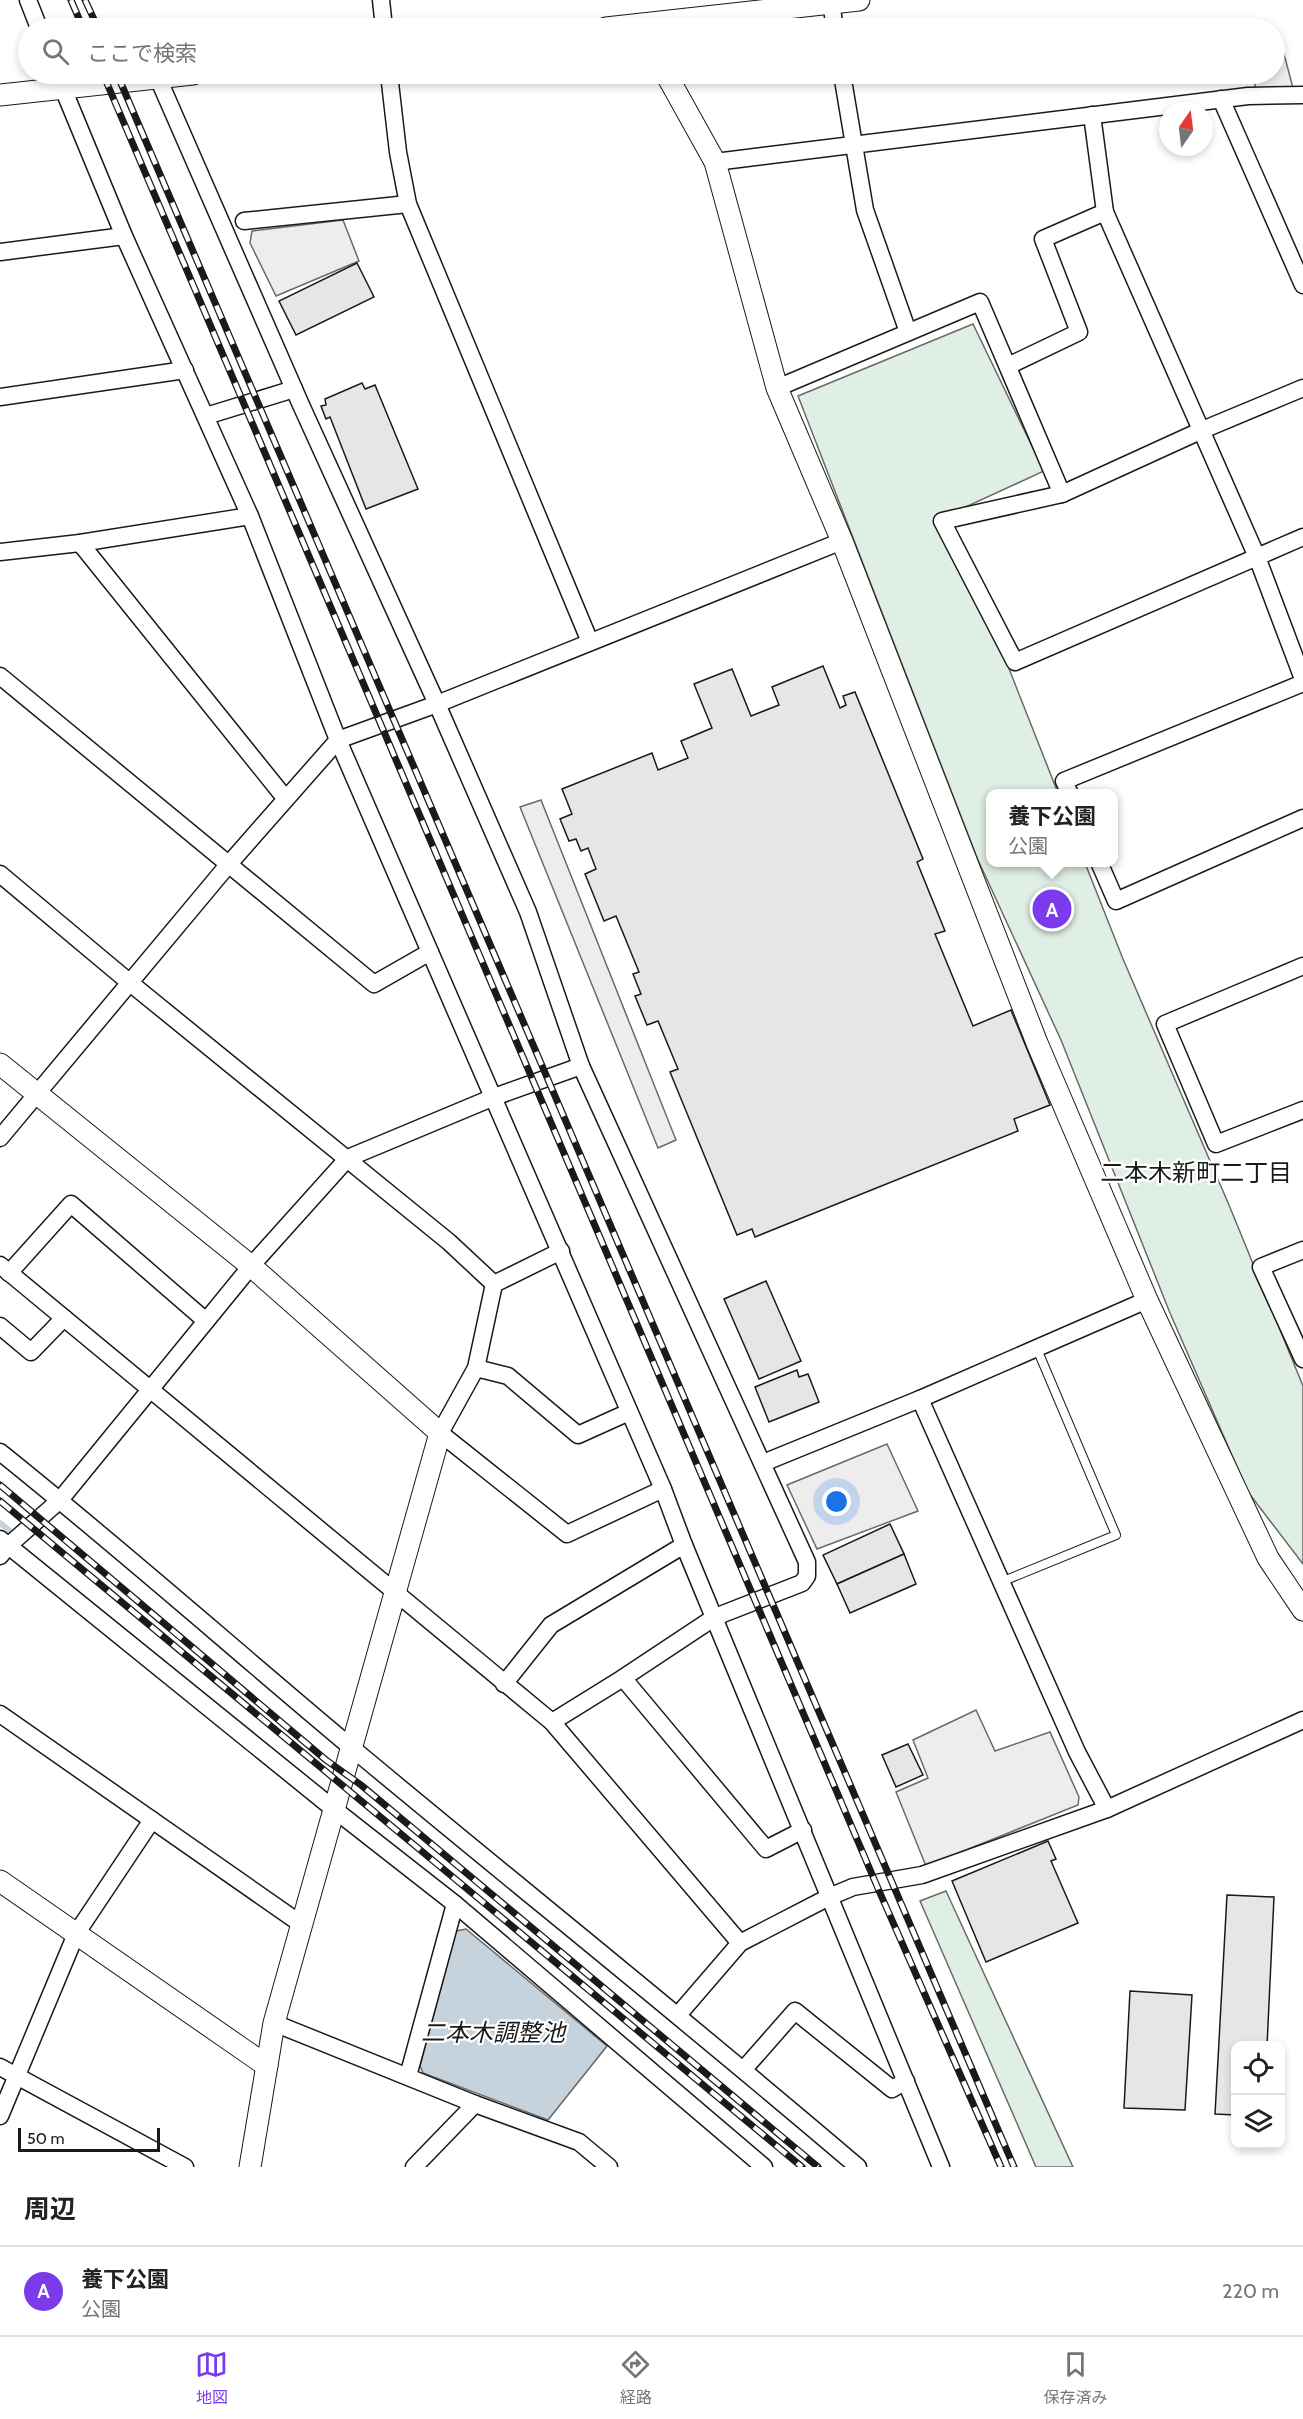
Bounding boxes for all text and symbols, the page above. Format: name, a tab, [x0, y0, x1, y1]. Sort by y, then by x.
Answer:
search box	[18, 18, 1285, 84]
icon: search	[39, 35, 72, 68]
text: ここで検索	[87, 40, 197, 67]
north arrow	[1159, 102, 1213, 156]
popup	[986, 789, 1118, 867]
text: 養下公園	[1008, 803, 1096, 830]
text: 公園	[1008, 834, 1048, 858]
pin: A	[1032, 886, 1072, 932]
district label: 二本木新町二丁目	[1100, 1158, 1292, 1187]
your location	[822, 1487, 851, 1516]
water label: 二本木調整池	[421, 2018, 567, 2047]
map controls	[1231, 2041, 1285, 2149]
button: locate	[1231, 2041, 1285, 2095]
button: layers	[1231, 2095, 1285, 2149]
scale bar	[18, 2125, 160, 2152]
text: 50 m	[27, 2129, 64, 2148]
text: 周辺	[24, 2193, 76, 2225]
text: 養下公園	[81, 2266, 169, 2293]
text: A	[37, 2279, 50, 2303]
text: 220 m	[1222, 2279, 1279, 2303]
text: 公園	[81, 2297, 121, 2321]
tab: 地図	[195, 2348, 228, 2408]
tab: 経路	[619, 2348, 652, 2408]
tab: 保存済み	[1043, 2348, 1107, 2408]

